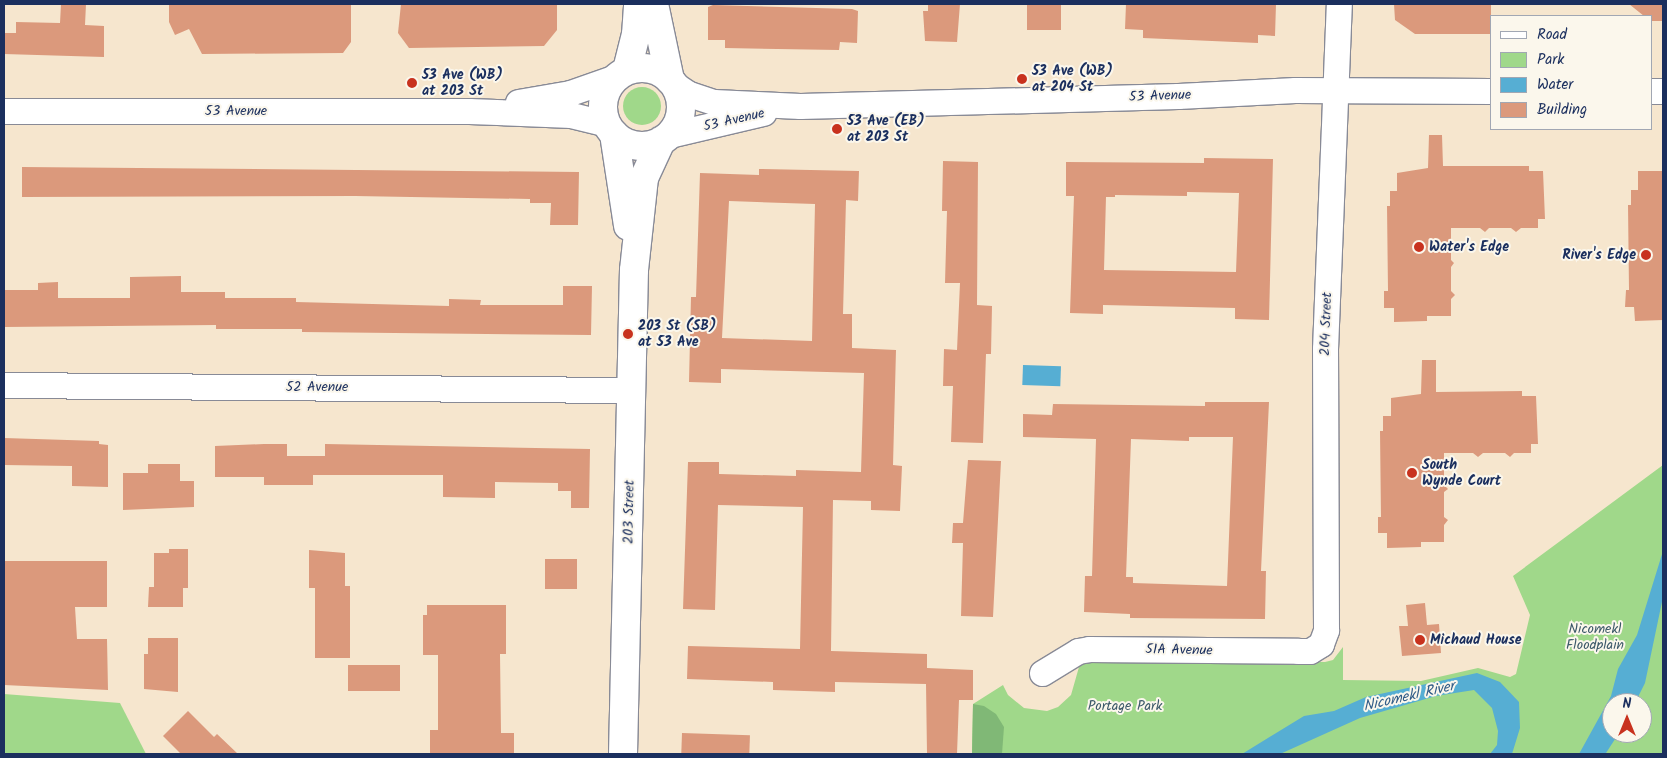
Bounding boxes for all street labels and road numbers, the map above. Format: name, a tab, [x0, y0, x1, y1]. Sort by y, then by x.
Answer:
street label: 53 Avenue	[1129, 87, 1191, 105]
street label: 53 Avenue	[205, 103, 267, 119]
street label: 53 Avenue	[702, 105, 766, 135]
street label: 204 Street	[1316, 292, 1336, 356]
street label: 52 Avenue	[286, 379, 348, 395]
street label: 203 Street	[620, 480, 638, 544]
street label: 51A Avenue	[1145, 641, 1213, 659]

